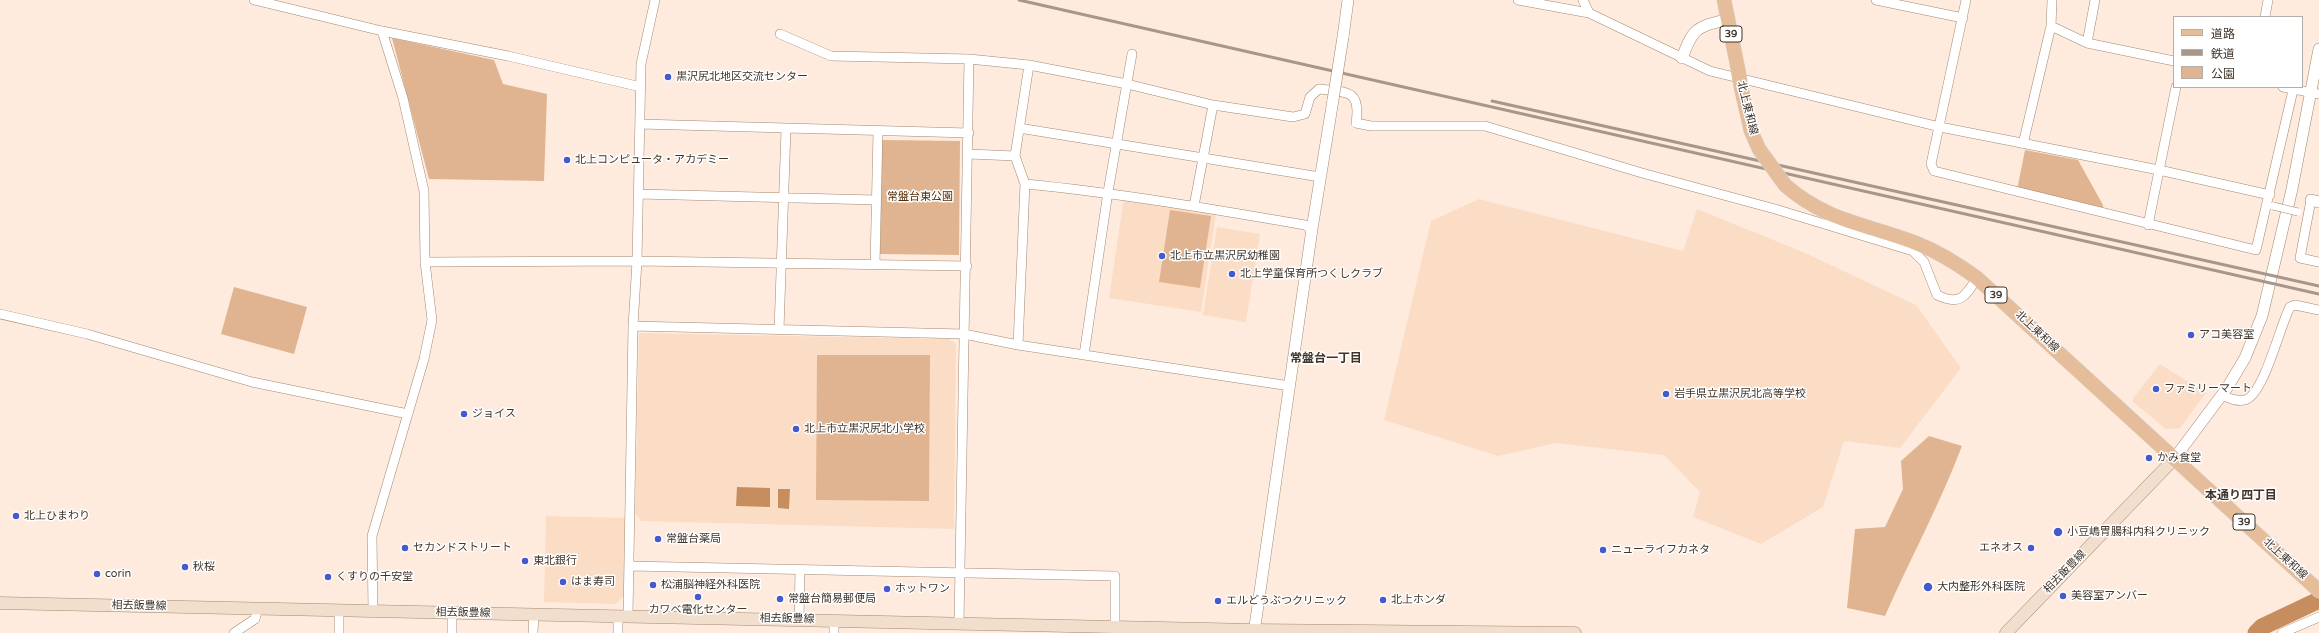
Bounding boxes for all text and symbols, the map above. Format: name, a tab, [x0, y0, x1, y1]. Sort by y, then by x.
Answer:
legend	[2173, 16, 2303, 88]
road number: 39	[1720, 26, 1742, 42]
text: 道路	[2211, 27, 2235, 41]
text: 鉄道	[2211, 47, 2235, 61]
text: 公園	[2211, 67, 2235, 81]
place label: 黒沢尻北地区交流センター	[676, 70, 808, 84]
marker: 黒沢尻北地区交流センター	[663, 72, 673, 82]
street label: 北上東和線	[1734, 80, 1760, 136]
place label: 北上コンピュータ・アカデミー	[575, 153, 729, 167]
marker: 北上コンピュータ・アカデミー	[562, 155, 572, 165]
park label: 常盤台東公園	[887, 190, 953, 204]
place label: 北上市立黒沢尻幼稚園	[1170, 249, 1280, 263]
marker: 北上市立黒沢尻幼稚園	[1157, 251, 1167, 261]
place label: 北上学童保育所つくしクラブ	[1240, 267, 1383, 281]
marker: 北上学童保育所つくしクラブ	[1227, 269, 1237, 279]
road number: 39	[1985, 287, 2007, 303]
street label: 北上東和線	[2012, 308, 2062, 356]
place label: アコ美容室	[2199, 328, 2254, 342]
marker: アコ美容室	[2186, 330, 2196, 340]
district label: 常盤台一丁目	[1290, 352, 1362, 366]
place label: ファミリーマート	[2164, 382, 2252, 396]
marker: ファミリーマート	[2151, 384, 2161, 394]
place label: 岩手県立黒沢尻北高等学校	[1674, 387, 1806, 401]
marker: 岩手県立黒沢尻北高等学校	[1661, 389, 1671, 399]
place label: ジョイス	[472, 407, 516, 421]
marker: ジョイス	[459, 409, 469, 419]
place label: 北上市立黒沢尻北小学校	[804, 422, 925, 436]
marker: 北上市立黒沢尻北小学校	[791, 424, 801, 434]
place label: かみ食堂	[2157, 451, 2201, 465]
marker: かみ食堂	[2144, 453, 2154, 463]
district label: 本通り四丁目	[2205, 489, 2277, 503]
place label: 北上ひまわり	[24, 509, 90, 523]
marker: 北上ひまわり	[11, 511, 21, 521]
road number: 39	[2233, 514, 2255, 530]
place label: 小豆嶋胃腸科内科クリニック	[2067, 525, 2210, 539]
marker: 小豆嶋胃腸科内科クリニック	[2052, 526, 2064, 538]
place label: 常盤台薬局	[666, 532, 721, 546]
marker: 常盤台薬局	[653, 534, 663, 544]
street label: 北上東和線	[2260, 536, 2310, 582]
place label: セカンドストリート	[413, 541, 512, 555]
place label: エネオス	[1979, 541, 2023, 555]
marker: セカンドストリート	[400, 543, 410, 553]
place label: ニューライフカネタ	[1611, 543, 1710, 557]
marker: エネオス	[2026, 543, 2036, 553]
marker: ニューライフカネタ	[1598, 545, 1608, 555]
street label: 相去飯豊線	[2041, 548, 2089, 596]
place label: 東北銀行	[533, 554, 577, 568]
marker: 東北銀行	[520, 556, 530, 566]
place label: 秋桜	[193, 560, 215, 574]
marker: 秋桜	[180, 562, 190, 572]
place label: corin	[105, 567, 131, 581]
marker: corin	[92, 569, 102, 579]
place label: くすりの千安堂	[336, 570, 413, 584]
marker: くすりの千安堂	[323, 572, 333, 582]
place label: はま寿司	[571, 575, 615, 589]
marker: はま寿司	[558, 577, 568, 587]
place label: 松浦脳神経外科医院	[661, 578, 760, 592]
marker: 松浦脳神経外科医院	[648, 580, 658, 590]
place label: 大内整形外科医院	[1937, 580, 2025, 594]
marker: 大内整形外科医院	[1922, 581, 1934, 593]
place label: ホットワン	[895, 582, 950, 596]
marker: ホットワン	[882, 584, 892, 594]
place label: 美容室アンバー	[2071, 589, 2148, 603]
marker: 美容室アンバー	[2058, 591, 2068, 601]
marker: カワベ電化センター	[693, 592, 703, 602]
place label: 常盤台簡易郵便局	[788, 592, 876, 606]
place label: 北上ホンダ	[1391, 593, 1446, 607]
marker: 常盤台簡易郵便局	[775, 594, 785, 604]
place label: エルどうぶつクリニック	[1226, 594, 1347, 608]
marker: 北上ホンダ	[1378, 595, 1388, 605]
marker: エルどうぶつクリニック	[1213, 596, 1223, 606]
street label: 相去飯豊線	[111, 599, 167, 613]
place label: カワベ電化センター	[649, 603, 747, 617]
street label: 相去飯豊線	[435, 606, 491, 620]
street label: 相去飯豊線	[759, 612, 815, 626]

